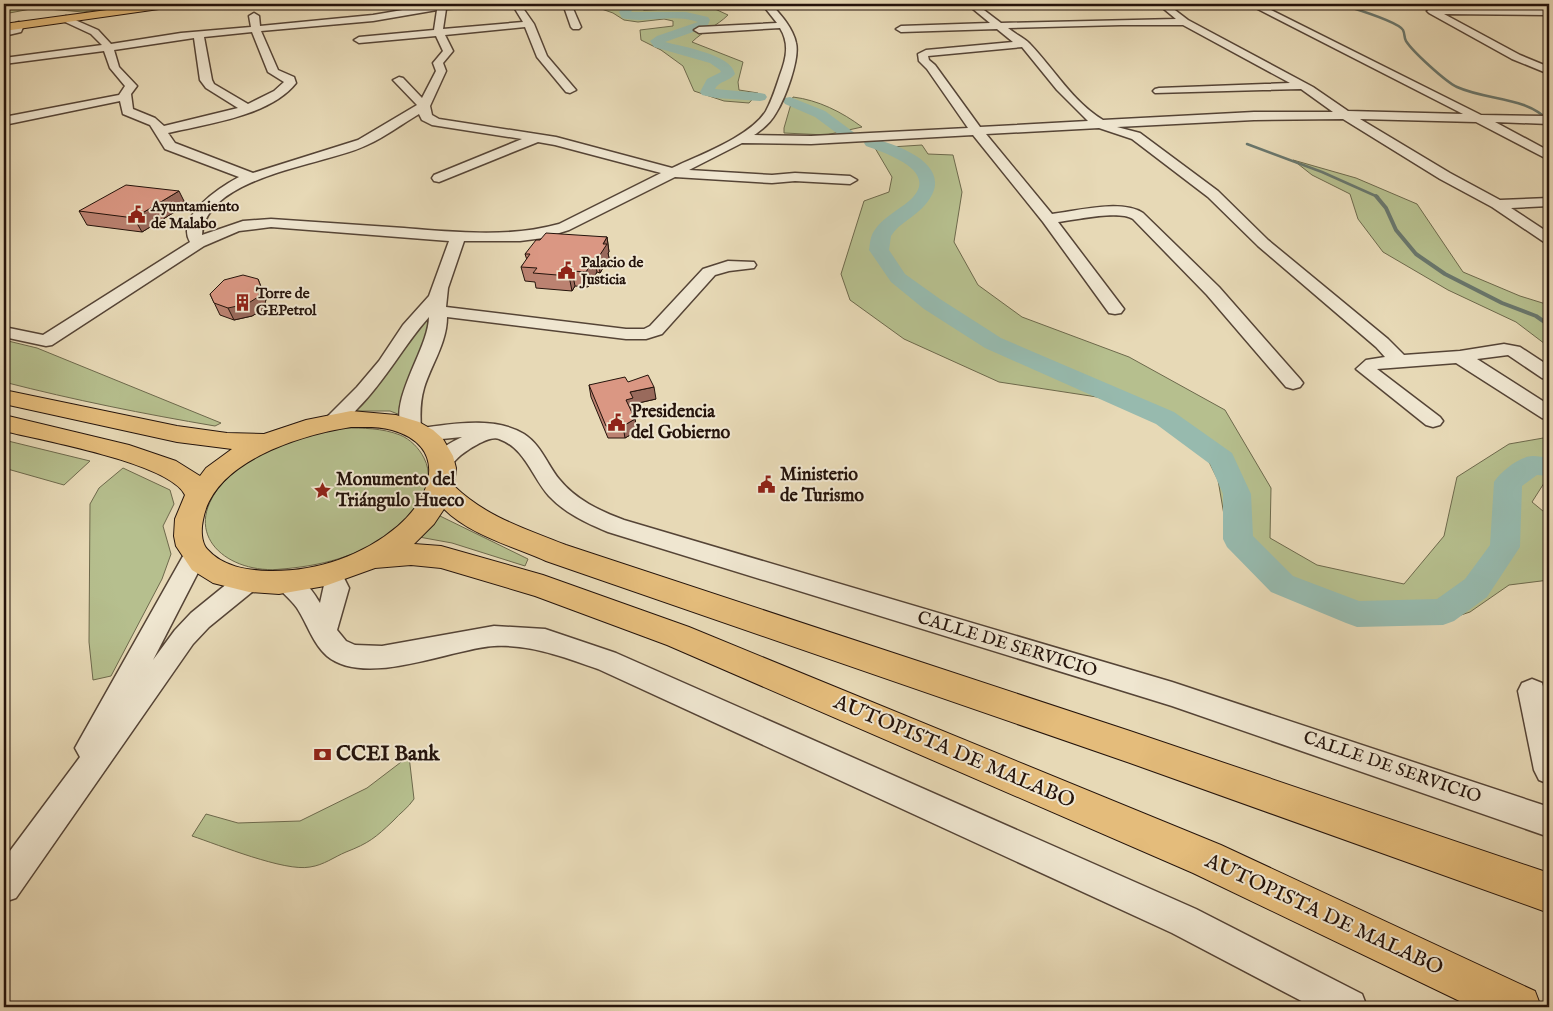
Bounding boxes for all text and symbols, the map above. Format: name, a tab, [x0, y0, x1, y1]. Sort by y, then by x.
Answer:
place label: Ayuntamiento de Malabo	[150, 197, 239, 233]
public building icon: Ayuntamiento de Malabo	[127, 205, 147, 225]
place label: Palacio de Justicia	[579, 253, 643, 289]
public building icon: Palacio de Justicia	[557, 261, 577, 281]
place label: Torre de GEPetrol	[255, 284, 317, 320]
building icon: Torre de GEPetrol	[232, 292, 252, 312]
place label: Presidencia del Gobierno	[631, 401, 730, 445]
public building icon: Presidencia del Gobierno	[607, 412, 627, 432]
place label: Ministerio de Turismo	[780, 464, 864, 508]
place label: Monumento del Triángulo Hueco	[335, 469, 465, 513]
public building icon: Ministerio de Turismo	[756, 475, 776, 495]
place icon: Monumento del Triángulo Hueco	[312, 480, 332, 500]
street label: CALLE DE SERVICIO	[914, 607, 1100, 683]
street label: AUTOPISTA DE MALABO	[828, 689, 1079, 815]
street label: CALLE DE SERVICIO	[1300, 727, 1484, 809]
place label: CCEI Bank	[336, 741, 440, 768]
bank icon: CCEI Bank	[312, 744, 332, 764]
street label: AUTOPISTA DE MALABO	[1200, 848, 1447, 982]

